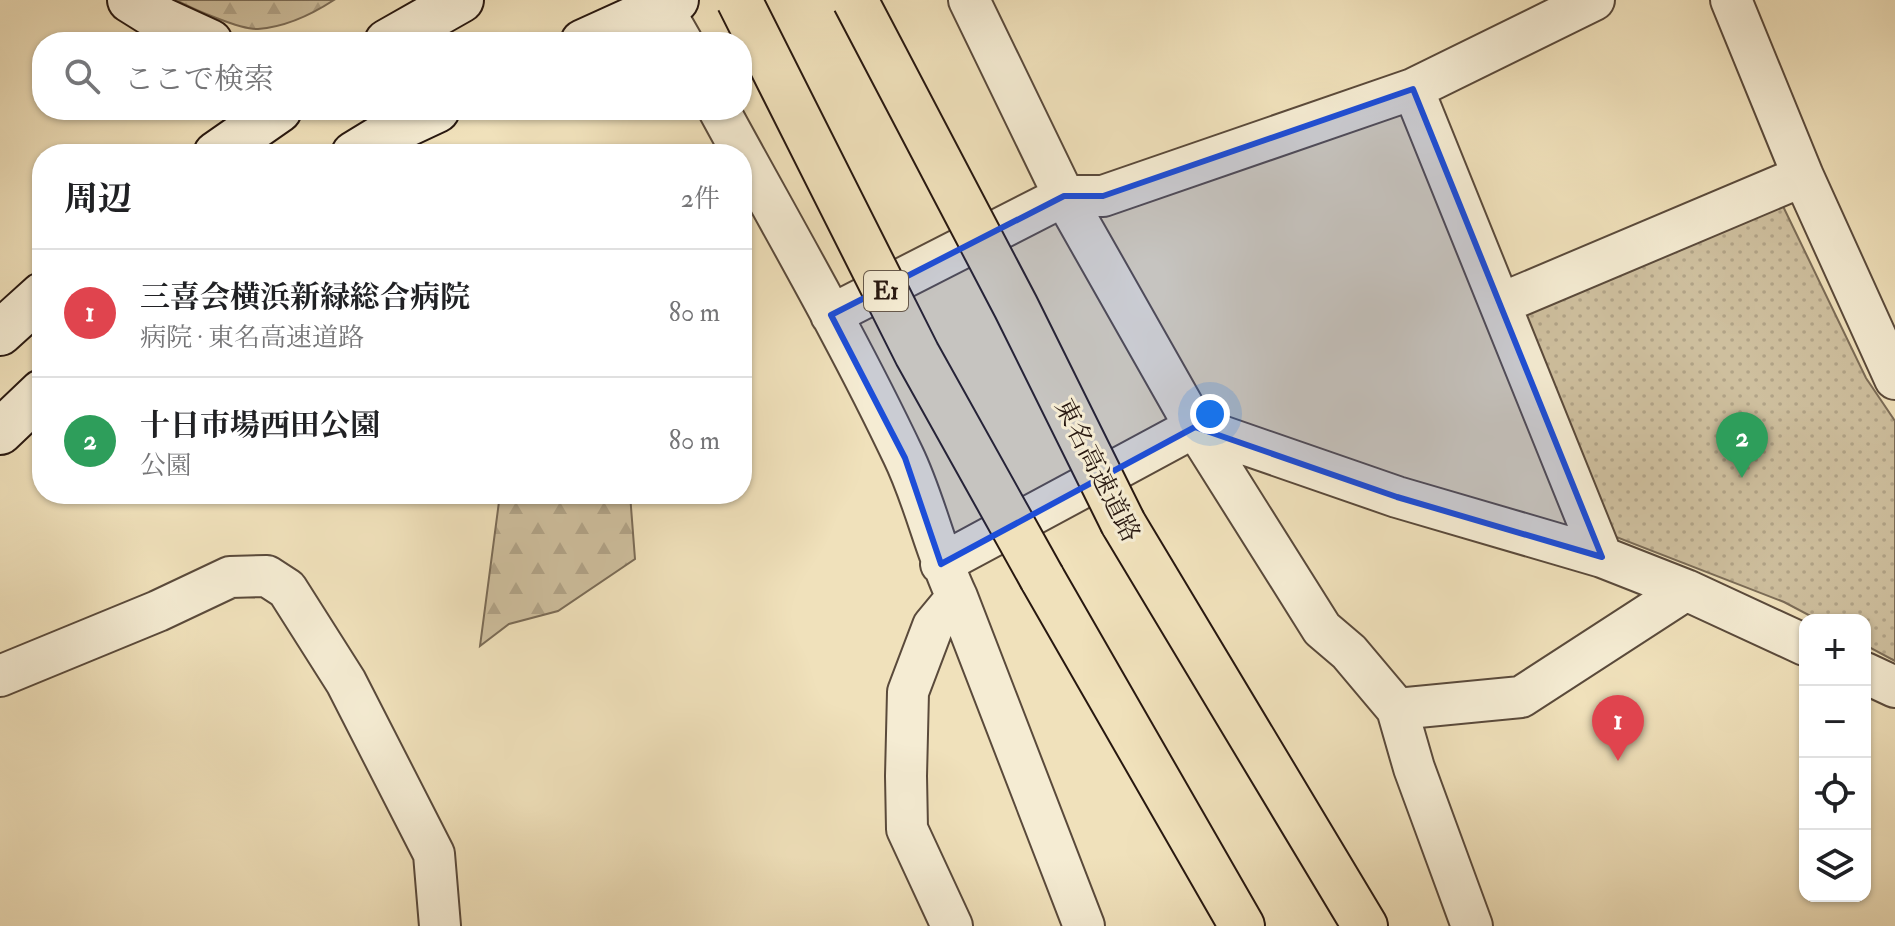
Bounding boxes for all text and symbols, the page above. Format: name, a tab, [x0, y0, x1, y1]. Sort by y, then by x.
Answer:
search box	[32, 32, 752, 120]
icon: search	[60, 54, 104, 98]
text: ここで検索	[124, 61, 274, 98]
text: 周辺	[64, 178, 132, 221]
text: 2件	[681, 183, 720, 215]
road number: E1	[864, 271, 908, 311]
text: 三喜会横浜新緑総合病院	[140, 279, 470, 316]
text: 1	[85, 297, 95, 329]
text: 80 m	[669, 297, 720, 329]
text: 病院 · 東名高速道路	[140, 322, 364, 354]
street label: 東名高速道路	[1047, 394, 1147, 547]
your location	[1190, 394, 1230, 434]
text: 十日市場西田公園	[140, 407, 380, 444]
pin: 2	[1716, 412, 1768, 478]
text: 2	[83, 425, 97, 457]
text: 80 m	[669, 425, 720, 457]
text: 公園	[140, 450, 192, 482]
map controls	[1799, 614, 1871, 902]
button: +	[1799, 614, 1871, 686]
button: −	[1799, 686, 1871, 758]
pin: 1	[1592, 695, 1644, 761]
button: locate	[1799, 758, 1871, 830]
button: layers	[1799, 830, 1871, 902]

